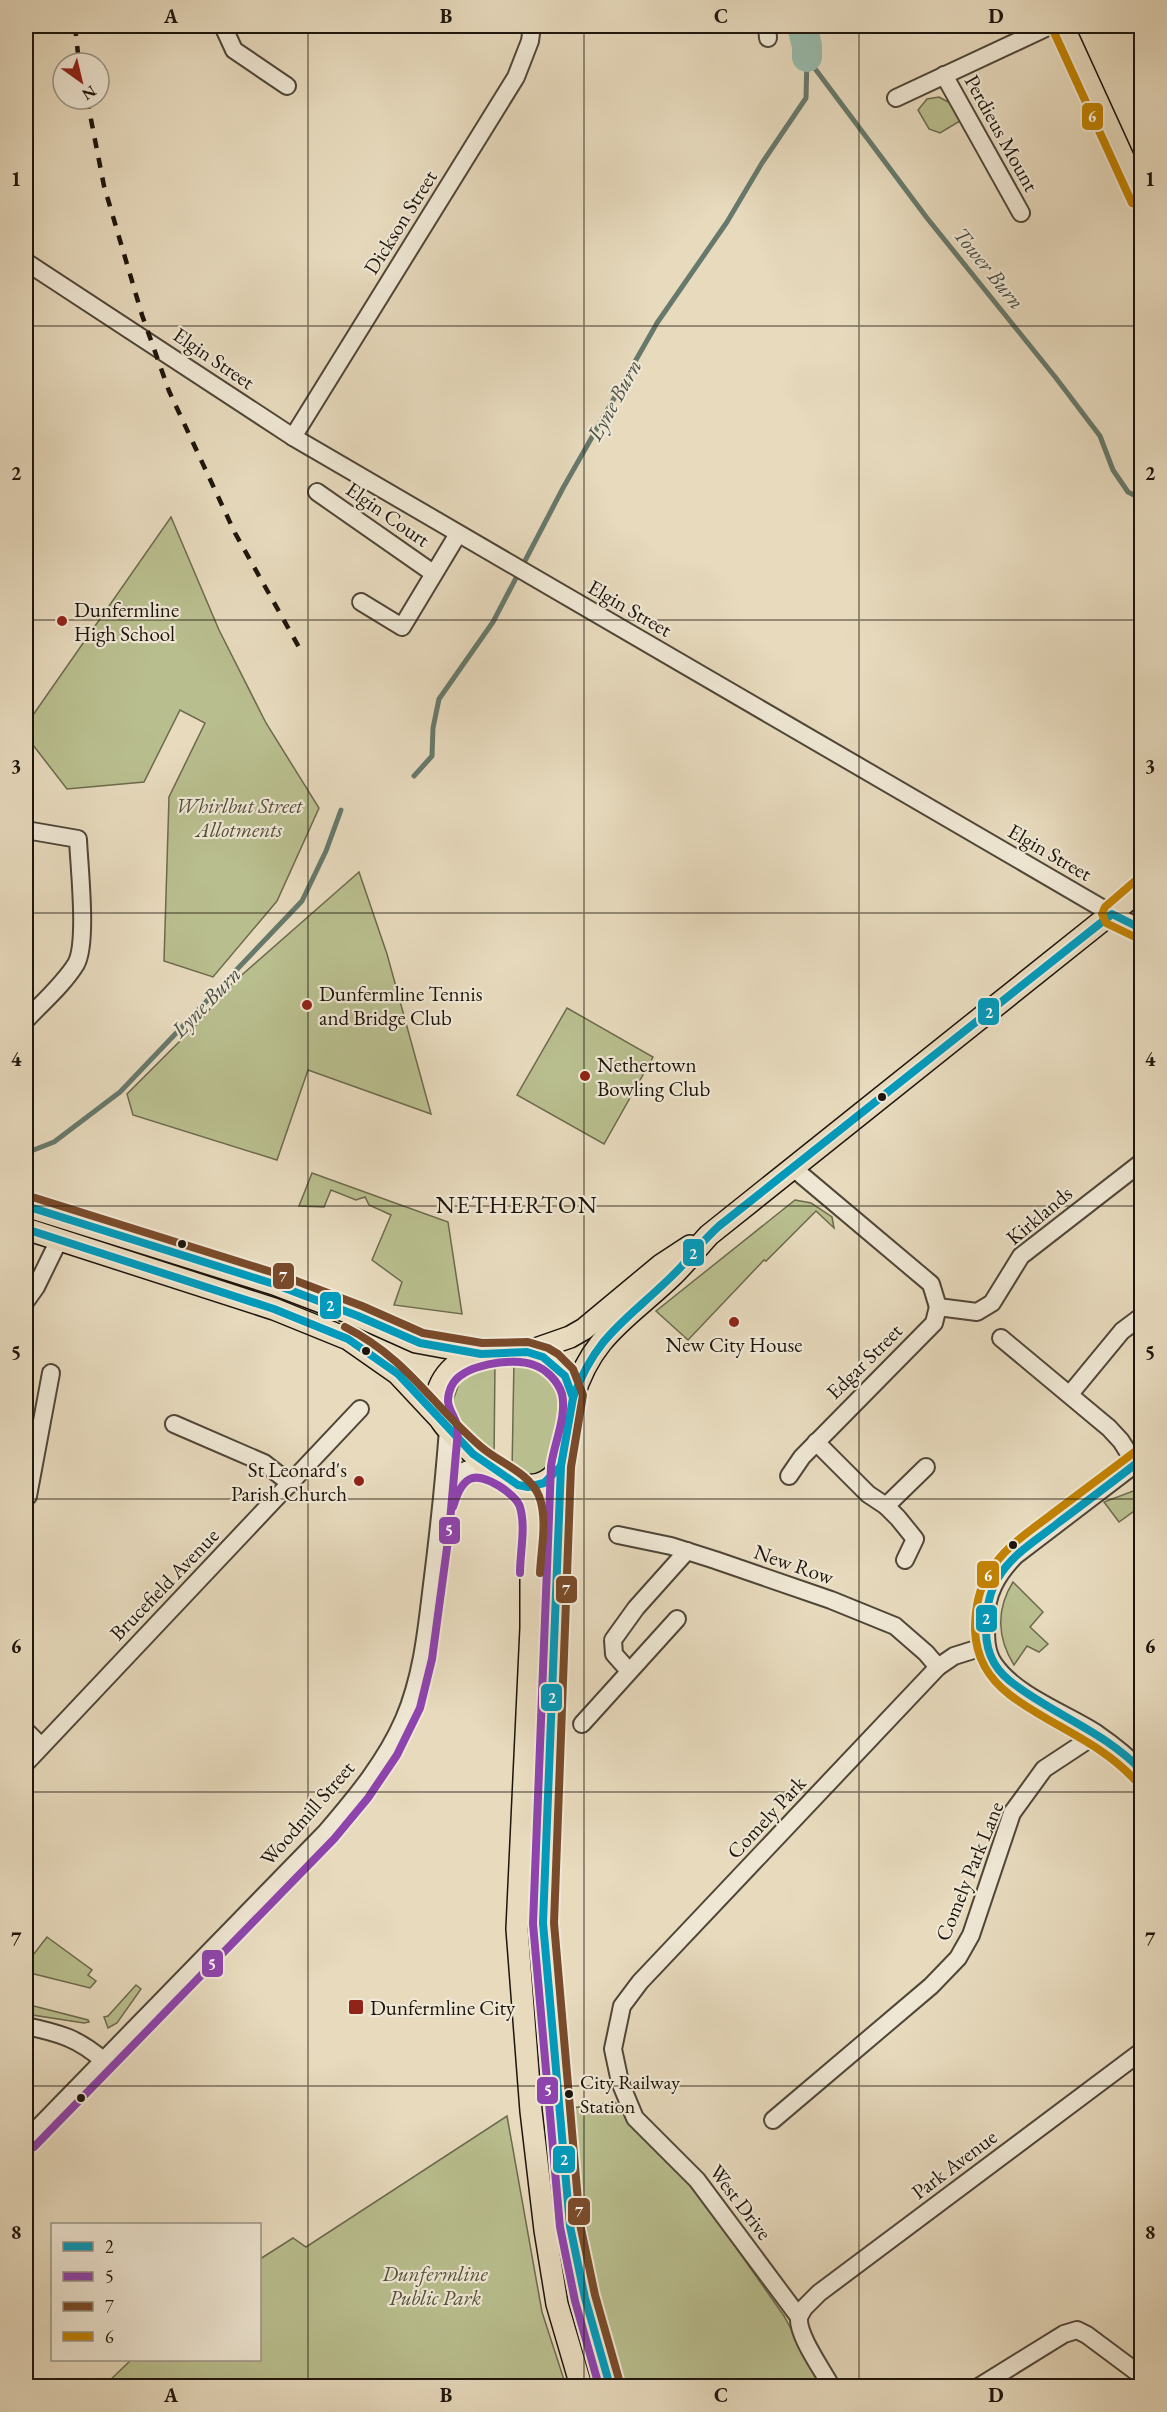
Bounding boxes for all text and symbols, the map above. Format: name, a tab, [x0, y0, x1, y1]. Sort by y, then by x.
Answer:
text: A	[163, 3, 179, 29]
text: B	[440, 3, 452, 29]
text: C	[714, 3, 728, 29]
text: D	[988, 3, 1004, 29]
north arrow	[51, 51, 111, 111]
street label: Perdieus Mount	[959, 70, 1045, 196]
text: N	[78, 81, 100, 105]
line badge: 6	[1081, 102, 1104, 131]
text: 6	[1088, 106, 1097, 127]
street label: Dickson Street	[357, 164, 443, 279]
text: 1	[11, 166, 21, 192]
text: 1	[1145, 166, 1155, 192]
water label: Tower Burn	[947, 221, 1031, 315]
street label: Elgin Street	[168, 321, 260, 395]
water label: Lyne Burn	[579, 354, 648, 447]
text: 2	[11, 460, 22, 486]
text: 2	[1145, 460, 1156, 486]
street label: Elgin Court	[341, 475, 436, 553]
street label: Elgin Street	[583, 573, 677, 643]
place label: Dunfermline High School	[74, 596, 179, 647]
marker: Dunfermline High School	[55, 614, 69, 628]
text: 3	[11, 753, 21, 779]
text: 3	[1145, 753, 1155, 779]
park label: Whirlbut Street Allotments	[176, 792, 303, 843]
street label: Elgin Street	[1003, 817, 1097, 887]
water label: Lyne Burn	[164, 960, 247, 1045]
place label: Dunfermline Tennis and Bridge Club	[319, 980, 483, 1031]
line badge: 2	[977, 997, 1000, 1026]
marker: Dunfermline Tennis and Bridge Club	[300, 998, 314, 1012]
text: 2	[985, 1002, 994, 1023]
text: 4	[11, 1046, 22, 1072]
text: 4	[1145, 1046, 1156, 1072]
place label: Nethertown Bowling Club	[597, 1051, 710, 1102]
marker: Nethertown Bowling Club	[578, 1069, 592, 1083]
unlabelled marker	[876, 1091, 888, 1103]
street label: Kirklands	[1000, 1179, 1078, 1250]
district label: NETHERTON	[436, 1189, 598, 1220]
unlabelled marker	[176, 1238, 188, 1250]
line badge: 2	[682, 1238, 705, 1267]
text: 2	[689, 1243, 698, 1264]
line badge: 7	[272, 1262, 295, 1290]
text: 7	[279, 1266, 288, 1287]
line badge: 2	[319, 1291, 342, 1320]
text: 2	[326, 1295, 335, 1316]
marker: New City House	[727, 1315, 741, 1329]
street label: Edgar Street	[820, 1317, 908, 1405]
place label: New City House	[666, 1331, 802, 1358]
text: 5	[11, 1339, 21, 1365]
text: 5	[1145, 1339, 1155, 1365]
unlabelled marker	[360, 1345, 372, 1357]
place label: St Leonard's Parish Church	[231, 1456, 347, 1507]
marker: St Leonard's Parish Church	[352, 1474, 366, 1488]
line badge: 5	[438, 1516, 461, 1545]
text: 5	[445, 1520, 453, 1541]
street label: Brucefield Avenue	[104, 1522, 224, 1646]
street label: New Row	[750, 1538, 838, 1590]
unlabelled marker	[1007, 1539, 1019, 1551]
line badge: 6	[976, 1560, 1000, 1589]
text: 6	[984, 1565, 993, 1586]
line badge: 7	[555, 1575, 578, 1604]
text: 7	[562, 1579, 571, 1600]
line badge: 2	[975, 1604, 998, 1633]
text: 2	[982, 1608, 991, 1629]
text: 6	[11, 1633, 22, 1659]
text: 6	[1145, 1633, 1156, 1659]
line badge: 2	[540, 1683, 563, 1712]
text: 2	[548, 1687, 557, 1708]
street label: Woodmill Street	[254, 1755, 360, 1871]
street label: Comely Park	[721, 1769, 812, 1864]
street label: Comely Park Lane	[929, 1797, 1009, 1945]
text: 7	[11, 1926, 22, 1952]
text: 7	[1145, 1926, 1156, 1952]
line badge: 5	[201, 1949, 224, 1978]
text: 5	[208, 1954, 216, 1975]
place label: Dunfermline City	[370, 1994, 516, 2021]
marker: Dunfermline City	[347, 1998, 365, 2016]
place label: City Railway Station	[580, 2069, 680, 2119]
line badge: 5	[536, 2076, 559, 2105]
text: 5	[544, 2080, 552, 2101]
marker: City Railway Station	[563, 2088, 575, 2100]
unlabelled marker	[75, 2092, 87, 2104]
street label: Park Avenue	[906, 2123, 1002, 2205]
line badge: 2	[552, 2145, 576, 2174]
text: 2	[560, 2149, 569, 2170]
street label: West Drive	[704, 2159, 778, 2245]
line badge: 7	[567, 2197, 591, 2226]
text: 7	[575, 2201, 584, 2222]
text: 8	[11, 2219, 21, 2245]
text: 8	[1145, 2219, 1155, 2245]
legend	[51, 2223, 261, 2361]
text: 2	[105, 2235, 114, 2258]
park label: Dunfermline Public Park	[381, 2260, 489, 2311]
text: 5	[105, 2265, 114, 2288]
text: 7	[105, 2295, 114, 2318]
text: 6	[105, 2325, 114, 2348]
text: A	[163, 2382, 179, 2408]
text: B	[440, 2382, 452, 2408]
text: C	[714, 2382, 728, 2408]
text: D	[988, 2382, 1004, 2408]

